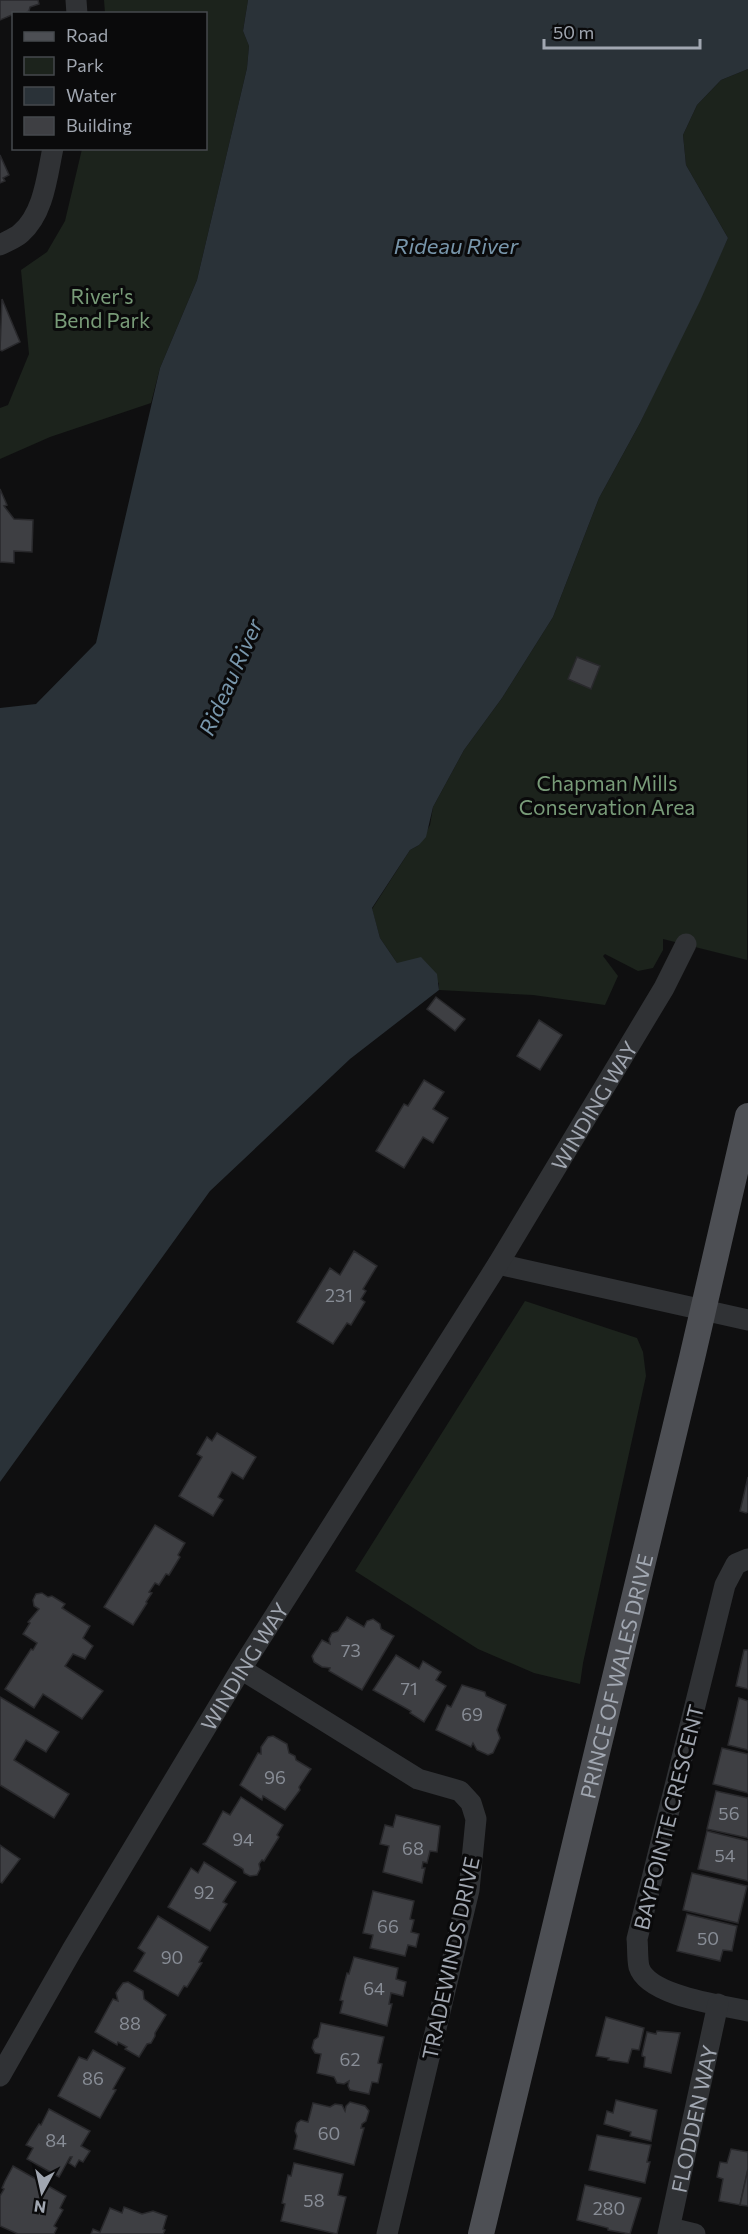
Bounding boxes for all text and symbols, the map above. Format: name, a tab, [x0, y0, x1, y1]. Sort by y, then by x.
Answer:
legend	[12, 12, 207, 150]
scale bar	[544, 12, 700, 50]
text: 50 m	[553, 21, 594, 43]
text: Road	[66, 24, 108, 46]
text: Park	[66, 54, 104, 76]
text: Water	[66, 84, 117, 106]
text: Building	[66, 114, 132, 136]
water label: Rideau River	[394, 232, 519, 259]
park label: River's Bend Park	[54, 283, 150, 332]
water label: Rideau River	[192, 614, 268, 739]
park label: Chapman Mills Conservation Area	[519, 770, 695, 819]
street label: WINDING WAY	[545, 1036, 642, 1174]
house number: 231	[325, 1284, 353, 1306]
street label: PRINCE OF WALES DRIVE	[574, 1551, 657, 1801]
street label: WINDING WAY	[195, 1597, 293, 1735]
house number: 73	[341, 1639, 361, 1661]
house number: 71	[400, 1677, 418, 1699]
street label: BAYPOINTE CRESCENT	[628, 1702, 708, 1932]
house number: 69	[461, 1703, 483, 1725]
house number: 96	[264, 1766, 286, 1788]
house number: 56	[718, 1802, 740, 1824]
house number: 94	[232, 1828, 254, 1850]
house number: 68	[402, 1837, 424, 1859]
house number: 54	[714, 1844, 736, 1866]
street label: TRADEWINDS DRIVE	[416, 1854, 484, 2062]
house number: 92	[194, 1881, 214, 1903]
house number: 66	[377, 1915, 399, 1937]
house number: 50	[697, 1927, 719, 1949]
house number: 90	[161, 1946, 183, 1968]
house number: 64	[363, 1977, 385, 1999]
house number: 88	[119, 2012, 141, 2034]
street label: FLODDEN WAY	[665, 2042, 721, 2195]
house number: 62	[340, 2048, 360, 2070]
house number: 86	[82, 2067, 104, 2089]
house number: 60	[318, 2122, 340, 2144]
house number: 84	[45, 2129, 67, 2151]
north arrow	[12, 2162, 72, 2222]
house number: 58	[303, 2189, 325, 2211]
text: N	[33, 2197, 47, 2218]
house number: 280	[593, 2197, 625, 2219]

